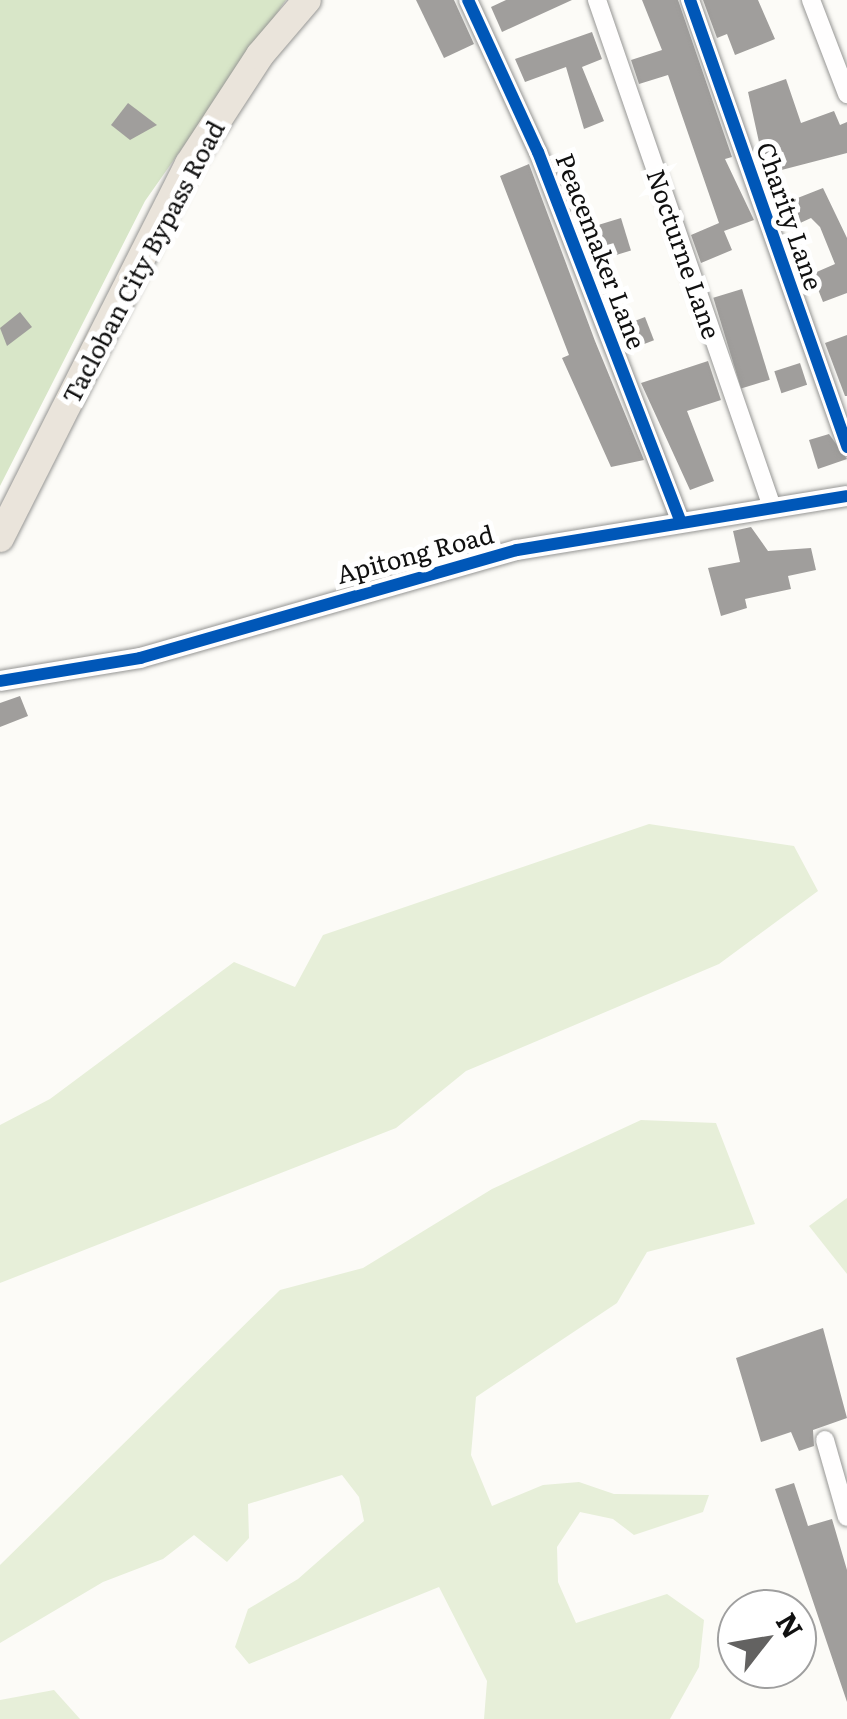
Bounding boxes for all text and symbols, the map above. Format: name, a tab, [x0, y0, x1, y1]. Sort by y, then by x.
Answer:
street label: Tacloban City Bypass Road	[56, 115, 230, 409]
street label: Charity Lane	[751, 138, 829, 294]
street label: Peacemaker Lane	[550, 149, 652, 353]
street label: Nocturne Lane	[641, 165, 727, 343]
street label: Apitong Road	[333, 519, 497, 589]
north arrow	[717, 1589, 817, 1689]
text: N	[767, 1604, 815, 1645]

